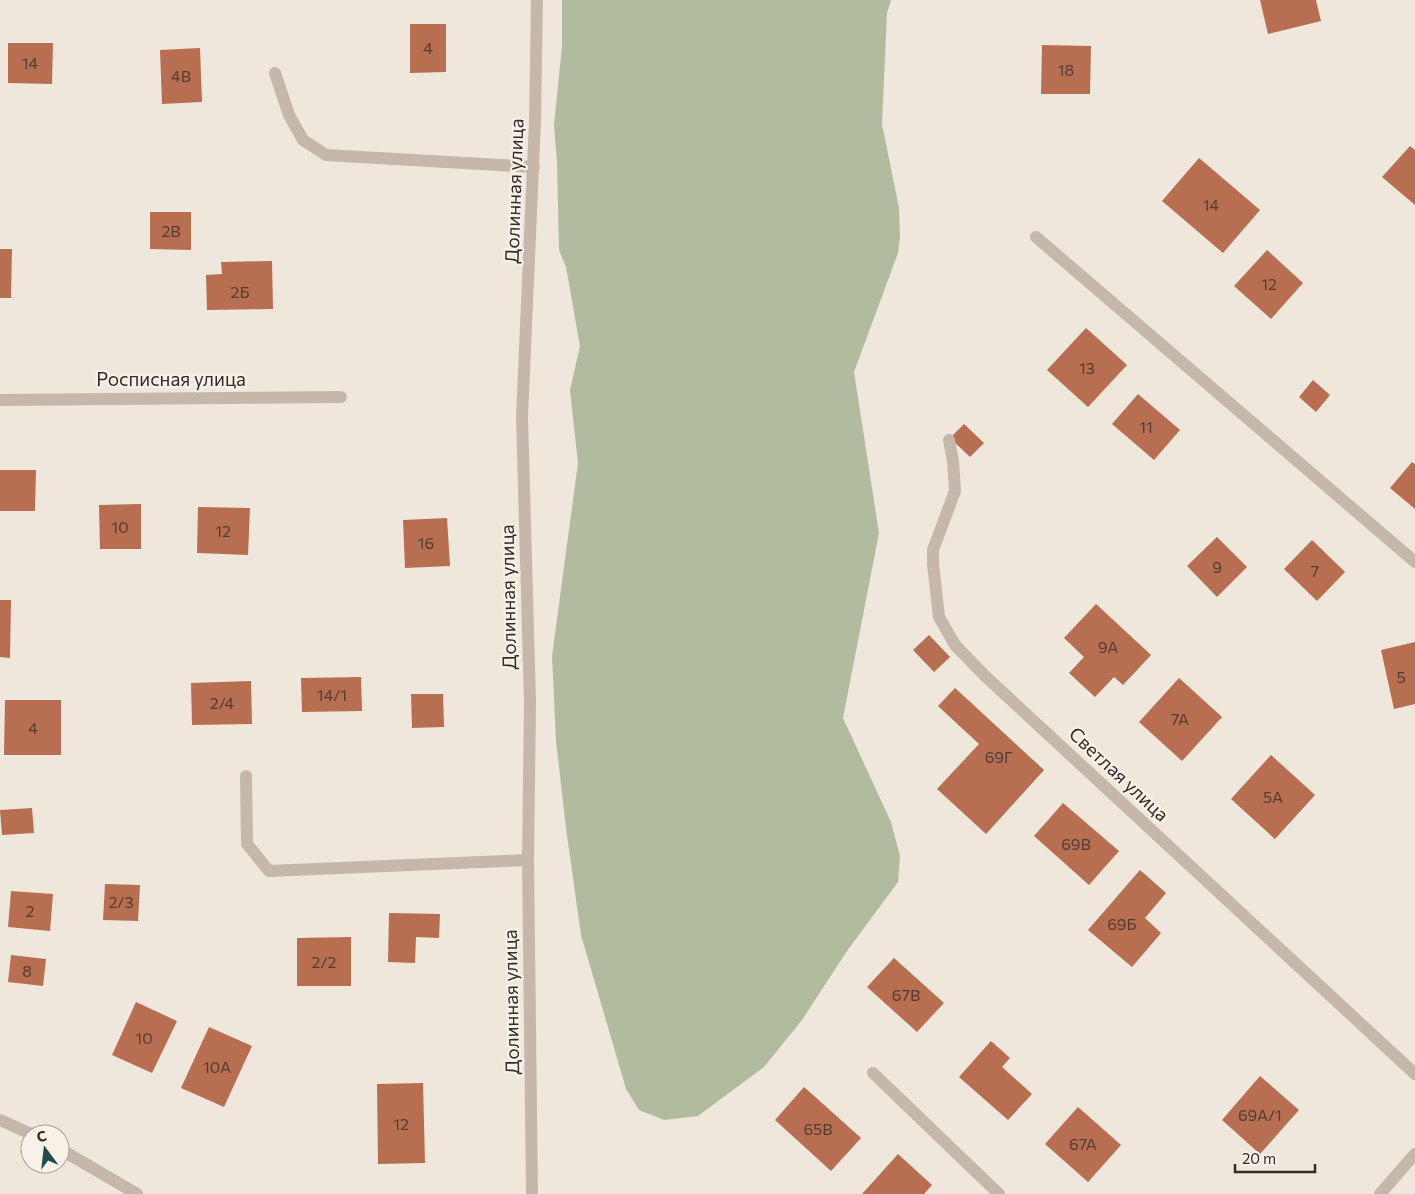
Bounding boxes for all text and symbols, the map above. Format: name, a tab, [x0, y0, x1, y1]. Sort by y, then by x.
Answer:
house number: 4	[423, 38, 433, 57]
house number: 14	[22, 53, 39, 72]
house number: 18	[1058, 60, 1074, 79]
house number: 4В	[171, 66, 191, 85]
street label: Долинная улица	[499, 118, 528, 264]
house number: 14	[1203, 195, 1220, 214]
house number: 2В	[161, 221, 181, 240]
house number: 12	[1261, 274, 1277, 293]
house number: 2Б	[231, 282, 249, 301]
house number: 13	[1079, 358, 1095, 377]
street label: Росписная улица	[96, 367, 246, 390]
house number: 11	[1139, 417, 1153, 436]
house number: 10	[111, 517, 129, 536]
house number: 12	[215, 521, 231, 540]
street label: Долинная улица	[495, 524, 520, 670]
house number: 16	[418, 533, 434, 552]
house number: 9	[1212, 557, 1222, 576]
house number: 7	[1311, 561, 1319, 580]
house number: 9А	[1098, 637, 1118, 656]
house number: 5	[1396, 667, 1406, 686]
house number: 14/1	[317, 685, 347, 704]
house number: 2/4	[210, 693, 235, 712]
house number: 7А	[1171, 709, 1189, 728]
house number: 4	[28, 718, 38, 737]
street label: Светлая улица	[1065, 722, 1174, 826]
house number: 69Г	[985, 747, 1013, 766]
house number: 5А	[1263, 787, 1283, 806]
house number: 69В	[1061, 834, 1091, 853]
house number: 2/3	[108, 892, 134, 911]
house number: 2	[26, 901, 35, 920]
house number: 69Б	[1107, 914, 1137, 933]
street label: Долинная улица	[498, 929, 523, 1075]
house number: 2/2	[312, 952, 337, 971]
house number: 8	[22, 961, 32, 980]
house number: 67В	[892, 985, 920, 1004]
house number: 10	[135, 1028, 153, 1047]
house number: 10А	[203, 1057, 231, 1076]
house number: 69А/1	[1238, 1105, 1282, 1124]
house number: 12	[393, 1114, 409, 1133]
house number: 65В	[803, 1119, 833, 1138]
north arrow	[20, 1124, 70, 1174]
text: С	[35, 1127, 48, 1145]
house number: 67А	[1069, 1134, 1097, 1153]
scale bar	[1235, 1142, 1315, 1174]
text: 20 m	[1242, 1149, 1276, 1167]

